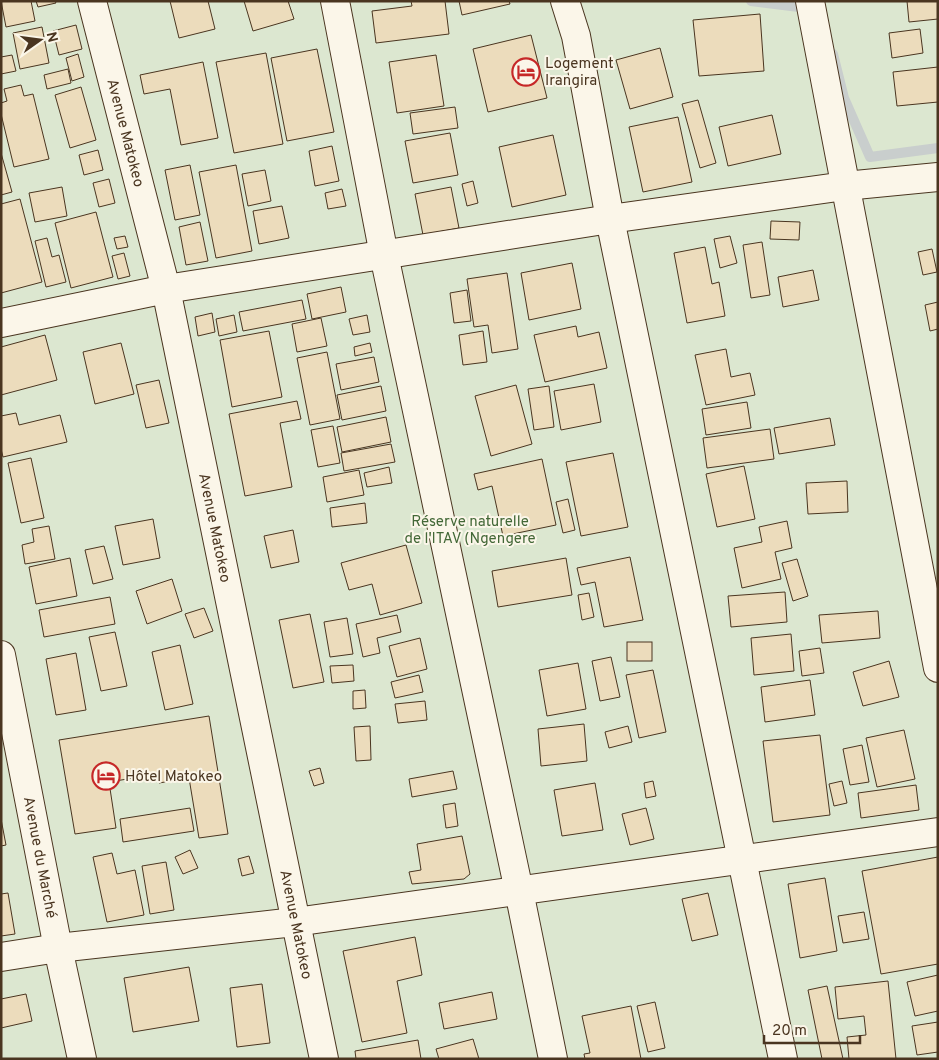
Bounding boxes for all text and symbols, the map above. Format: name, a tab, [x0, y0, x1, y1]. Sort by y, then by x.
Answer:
north arrow	[15, 15, 65, 65]
text: N	[42, 30, 61, 44]
place label: Logement Irangira	[545, 55, 614, 91]
hotel icon: Logement Irangira	[511, 57, 541, 87]
street label: Avenue Matokeo	[101, 77, 147, 189]
street label: Avenue Matokeo	[193, 472, 234, 584]
park label: Réserve naturelle de l'ITAV (Ngengere	[404, 513, 536, 549]
hotel icon: Hôtel Matokeo	[91, 761, 121, 791]
place label: Hôtel Matokeo	[125, 768, 222, 787]
street label: Avenue du Marché	[18, 795, 60, 920]
street label: Avenue Matokeo	[274, 868, 315, 981]
scale bar	[764, 1012, 860, 1044]
text: 20 m	[772, 1022, 807, 1041]

